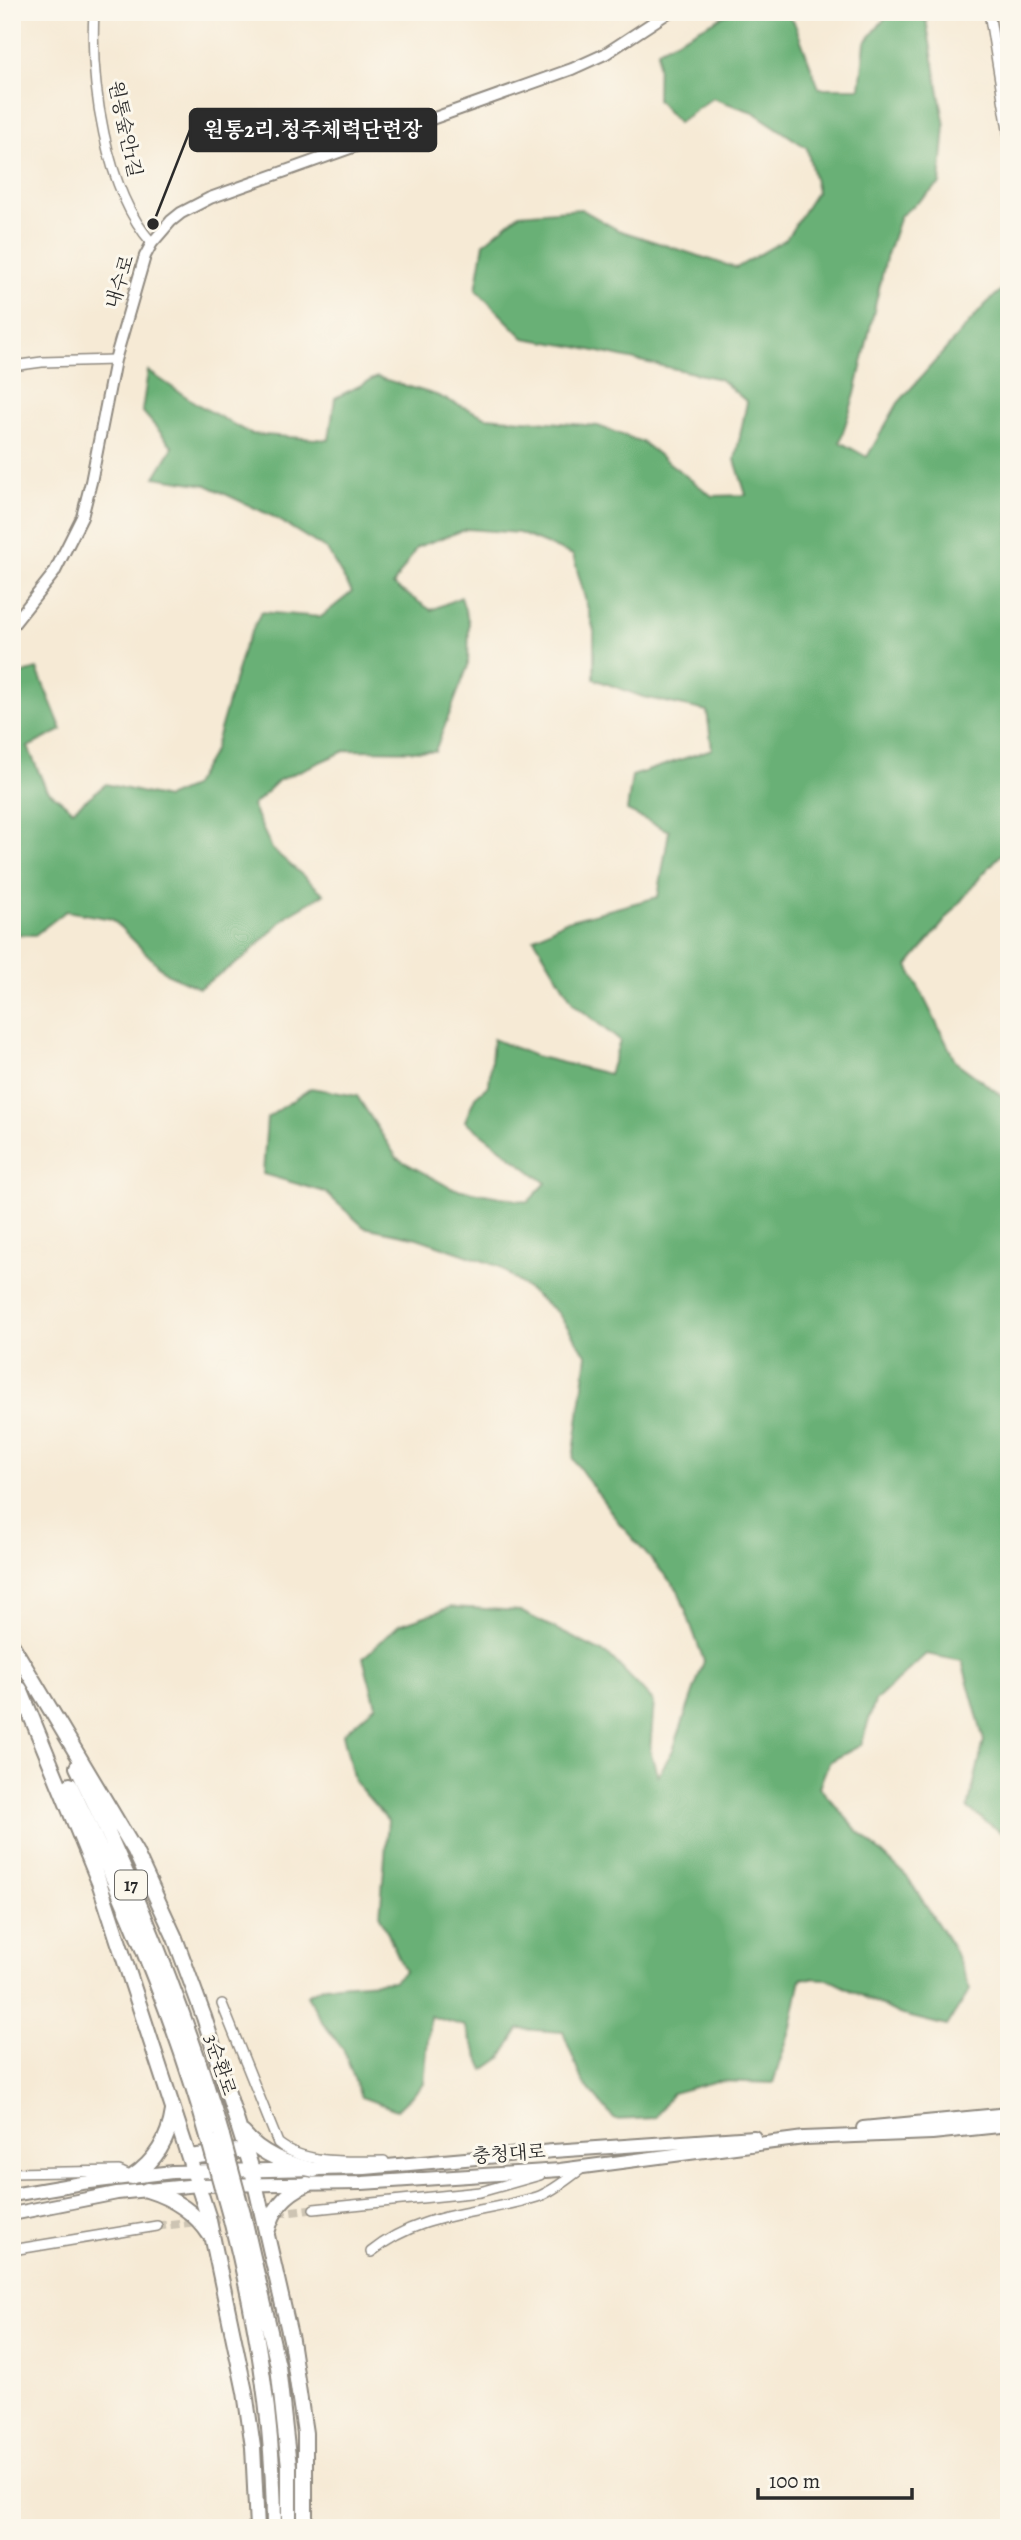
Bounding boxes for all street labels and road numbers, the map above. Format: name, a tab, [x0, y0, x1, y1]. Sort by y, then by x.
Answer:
street label: 원통숲안1길	[102, 78, 148, 180]
street label: 내수로	[100, 252, 140, 312]
road number: 17	[115, 1870, 147, 1899]
street label: 3순환로	[198, 2031, 242, 2099]
street label: 충청대로	[471, 2138, 547, 2170]

